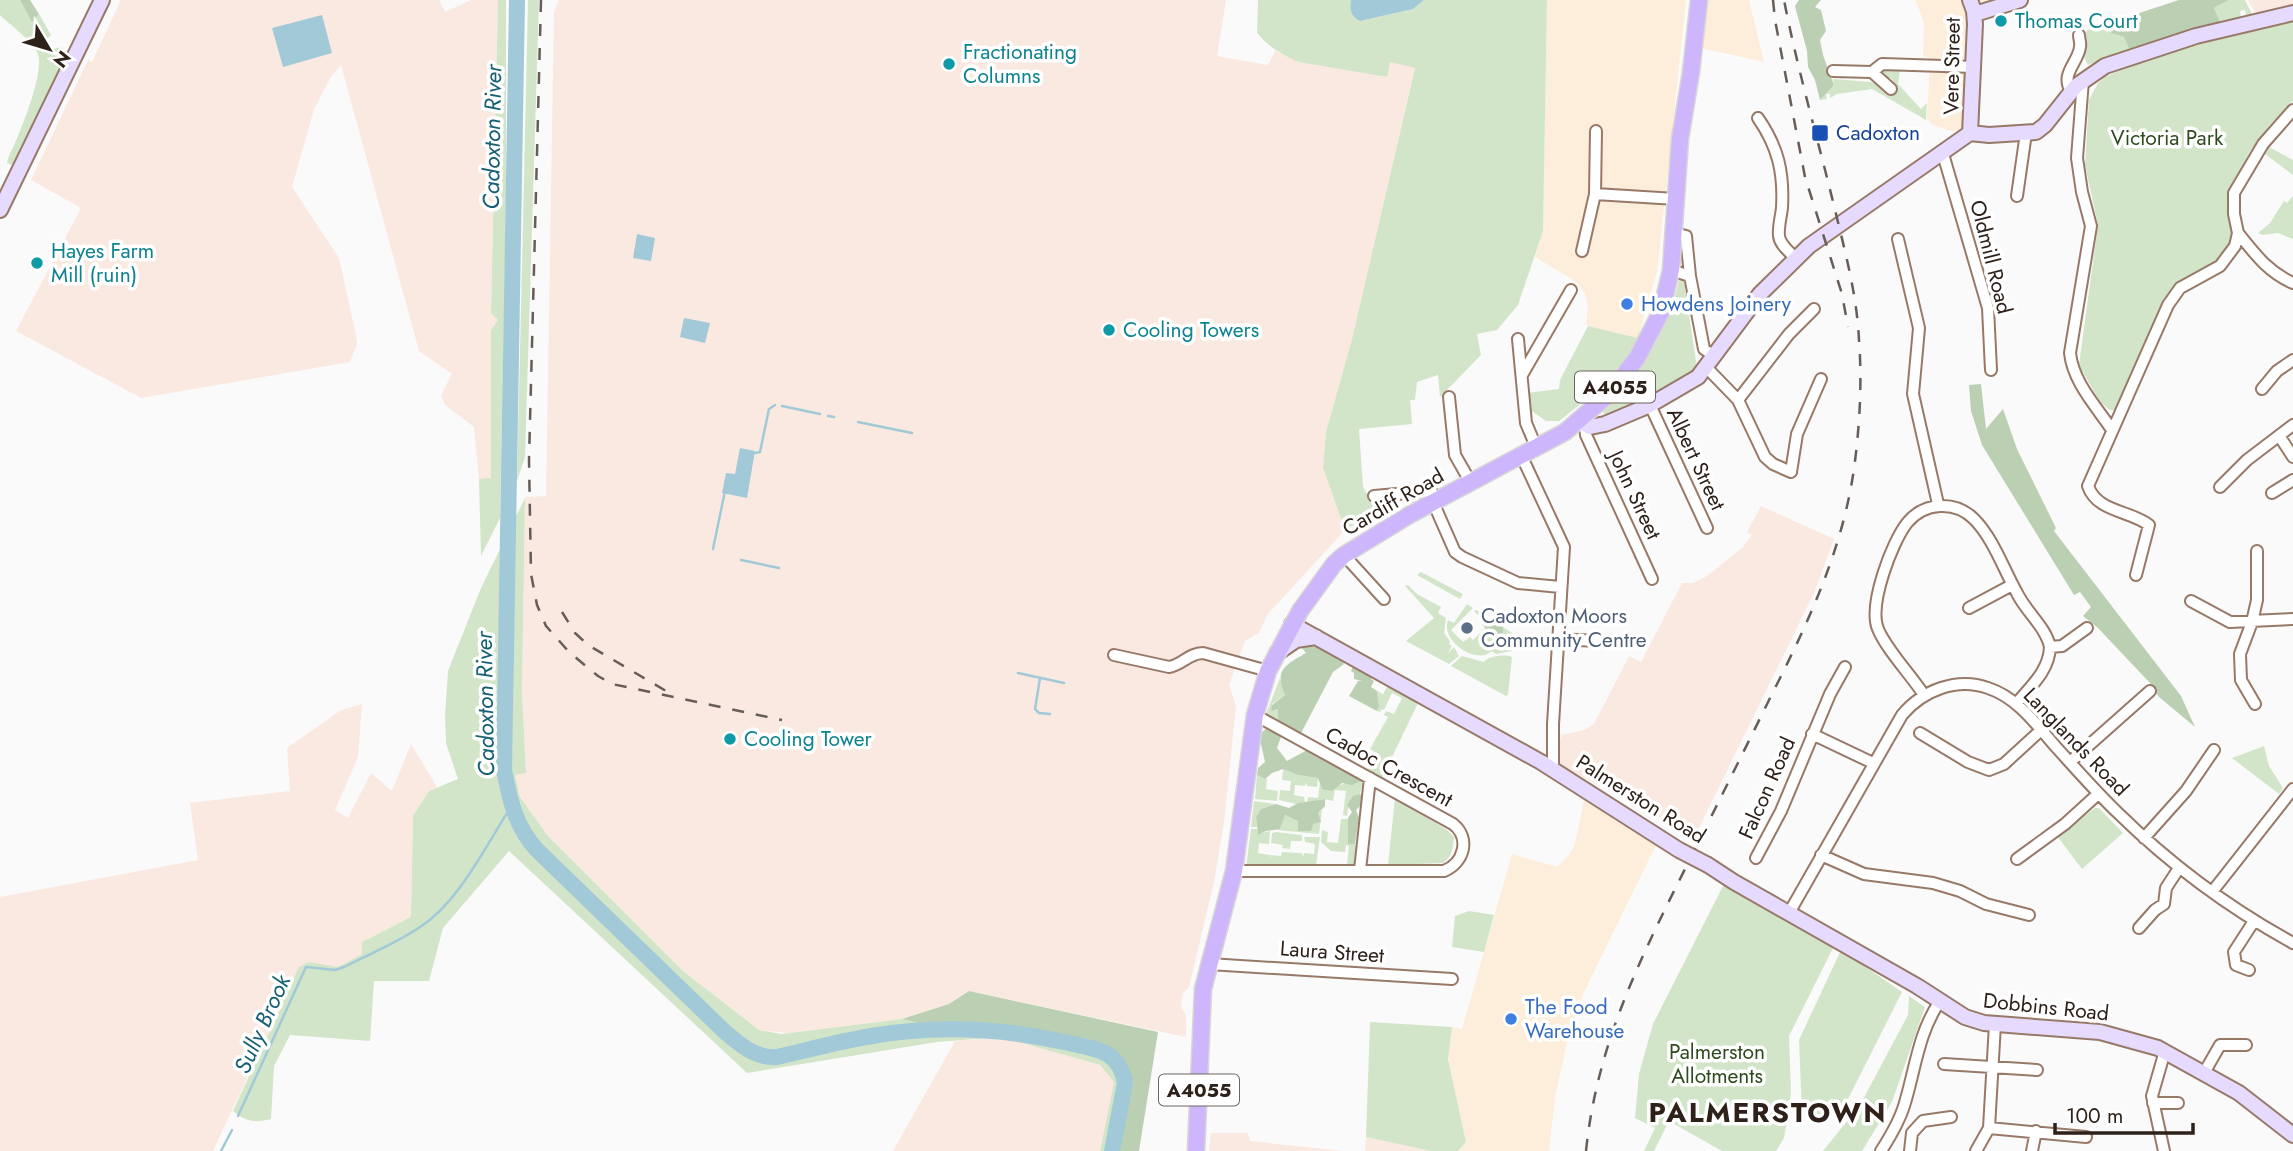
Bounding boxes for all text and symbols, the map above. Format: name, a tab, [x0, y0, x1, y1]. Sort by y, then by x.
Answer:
place label: Thomas Court	[2015, 6, 2138, 36]
marker: Thomas Court	[1993, 13, 2009, 29]
north arrow	[14, 14, 84, 84]
street label: Vere Street	[1936, 17, 1968, 115]
place label: Fractionating Columns	[963, 37, 1077, 91]
text: N	[47, 45, 77, 73]
marker: Fractionating Columns	[941, 56, 957, 72]
water label: Cadoxton River	[474, 63, 510, 210]
place label: Cadoxton	[1836, 118, 1920, 148]
marker: Cadoxton	[1810, 123, 1830, 143]
park label: Victoria Park	[2111, 123, 2224, 153]
street label: Oldmill Road	[1962, 197, 2020, 317]
place label: Hayes Farm Mill (ruin)	[51, 236, 154, 290]
marker: Hayes Farm Mill (ruin)	[29, 255, 45, 271]
place label: Howdens Joinery	[1641, 289, 1792, 319]
marker: Howdens Joinery	[1619, 296, 1635, 312]
place label: Cooling Towers	[1123, 315, 1259, 345]
marker: Cooling Towers	[1101, 322, 1117, 338]
road number: A4055	[1575, 372, 1655, 402]
street label: Albert Street	[1659, 403, 1733, 515]
street label: John Street	[1600, 443, 1669, 544]
street label: Cardiff Road	[1337, 461, 1449, 543]
place label: Cadoxton Moors Community Centre	[1481, 601, 1647, 655]
marker: Cadoxton Moors Community Centre	[1459, 620, 1475, 636]
water label: Cadoxton River	[467, 630, 503, 777]
street label: Langlands Road	[2016, 681, 2136, 803]
street label: Cadoc Crescent	[1320, 720, 1458, 814]
place label: Cooling Tower	[744, 724, 872, 754]
marker: Cooling Tower	[722, 731, 738, 747]
street label: Falcon Road	[1731, 732, 1803, 844]
street label: Palmerston Road	[1570, 747, 1712, 851]
street label: Laura Street	[1279, 933, 1385, 971]
water label: Sully Brook	[225, 968, 299, 1079]
street label: Dobbins Road	[1982, 985, 2110, 1029]
place label: The Food Warehouse	[1525, 992, 1624, 1046]
marker: The Food Warehouse	[1503, 1011, 1519, 1027]
park label: Palmerston Allotments	[1669, 1037, 1765, 1091]
road number: A4055	[1159, 1074, 1239, 1106]
district label: PALMERSTOWN	[1649, 1092, 1887, 1133]
scale bar	[2055, 1092, 2193, 1136]
text: 100 m	[2066, 1101, 2123, 1131]

